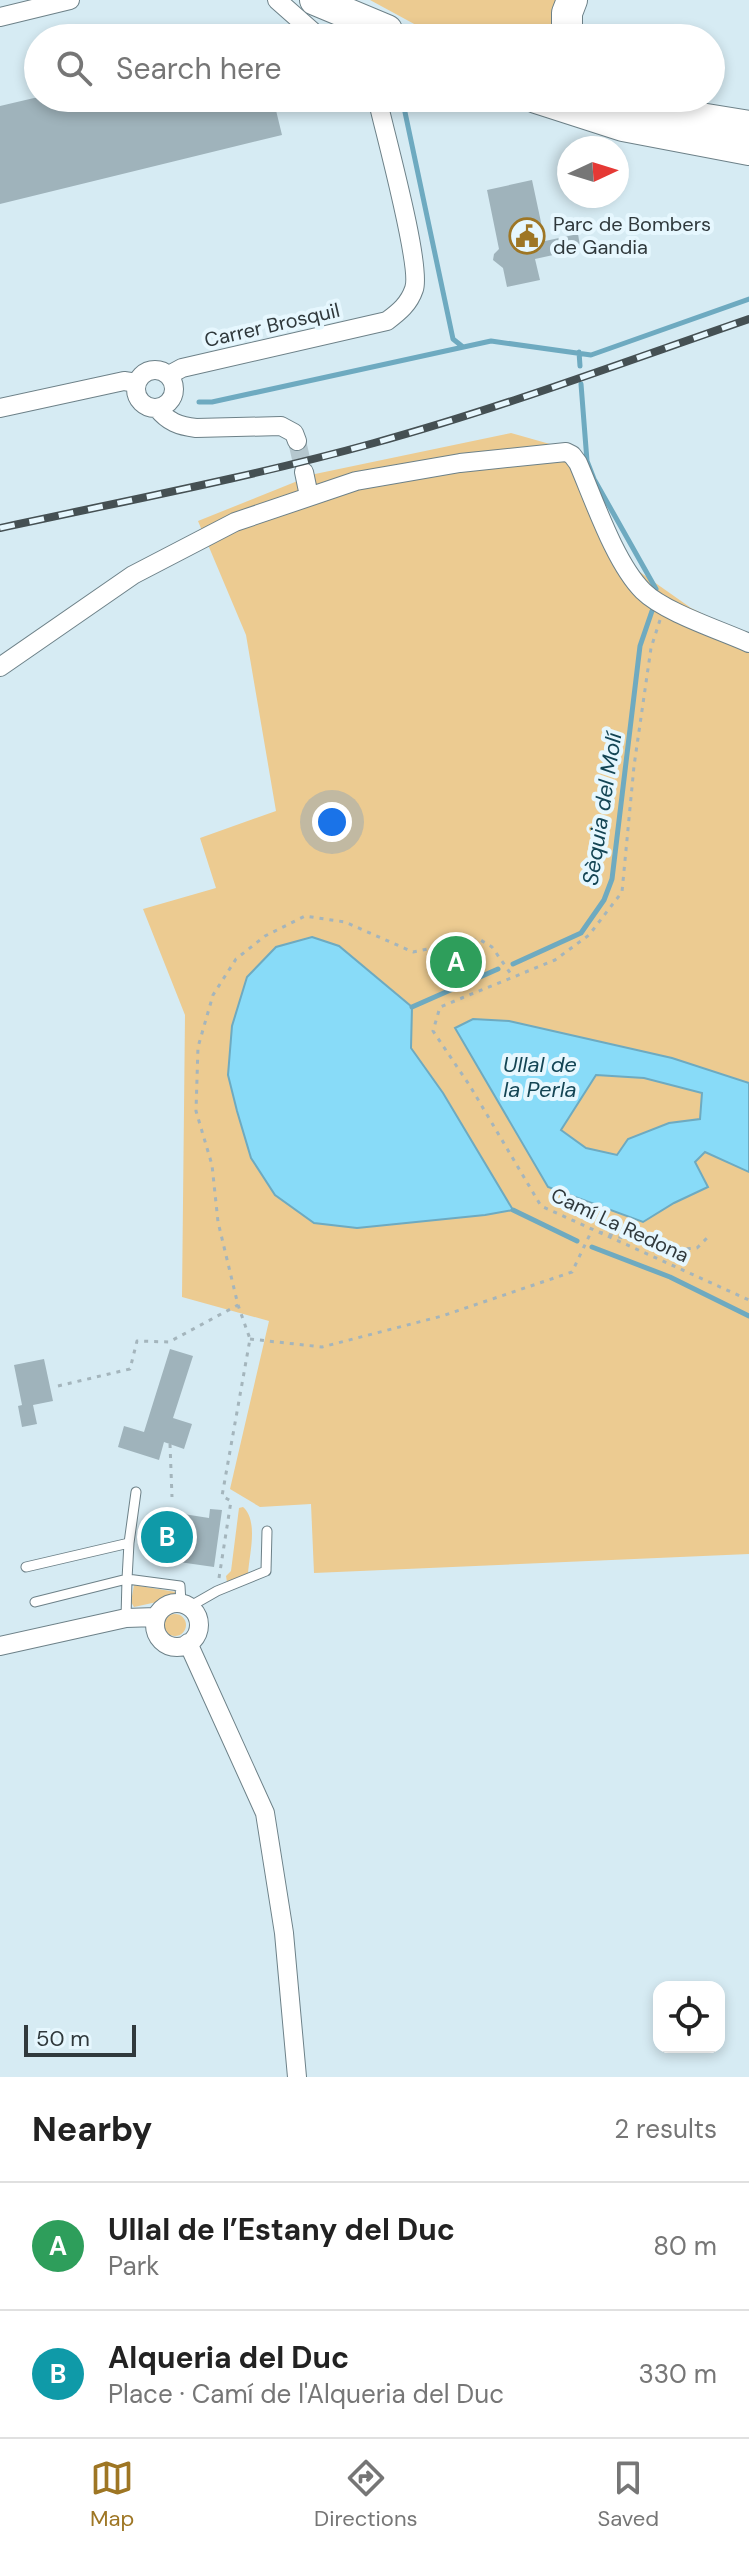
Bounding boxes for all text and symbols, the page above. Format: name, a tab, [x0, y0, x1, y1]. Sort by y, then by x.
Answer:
search box	[24, 24, 725, 112]
icon: search	[52, 46, 96, 90]
text: Search here	[116, 49, 282, 88]
north arrow	[557, 136, 629, 208]
place label: Parc de Bombers de Gandia	[553, 211, 711, 260]
public building icon: Parc de Bombers de Gandia	[508, 217, 546, 255]
street label: Carrer Brosquil	[202, 297, 342, 353]
water label: Sèquia del Molí	[576, 729, 629, 887]
your location	[312, 802, 352, 842]
pin: A	[430, 932, 482, 992]
water label: Ullal de la Perla	[503, 1050, 577, 1104]
street label: Camí La Redona	[547, 1182, 693, 1268]
pin: B	[141, 1507, 193, 1567]
map controls	[653, 1981, 725, 2053]
button: locate	[653, 1981, 725, 2053]
scale bar	[24, 2021, 136, 2057]
text: 50 m	[36, 2024, 90, 2053]
text: Nearby	[32, 2107, 152, 2152]
text: 2 results	[614, 2112, 717, 2146]
text: Ullal de l’Estany del Duc	[108, 2210, 455, 2249]
text: A	[49, 2229, 67, 2263]
text: 80 m	[653, 2229, 717, 2263]
text: Park	[108, 2249, 159, 2283]
text: Alqueria del Duc	[108, 2338, 349, 2377]
text: B	[50, 2357, 66, 2391]
text: 330 m	[638, 2357, 717, 2391]
text: Place · Camí de l'Alqueria del Duc	[108, 2377, 504, 2411]
tab: Map	[90, 2456, 134, 2533]
tab: Directions	[314, 2456, 418, 2533]
tab: Saved	[597, 2456, 659, 2533]

